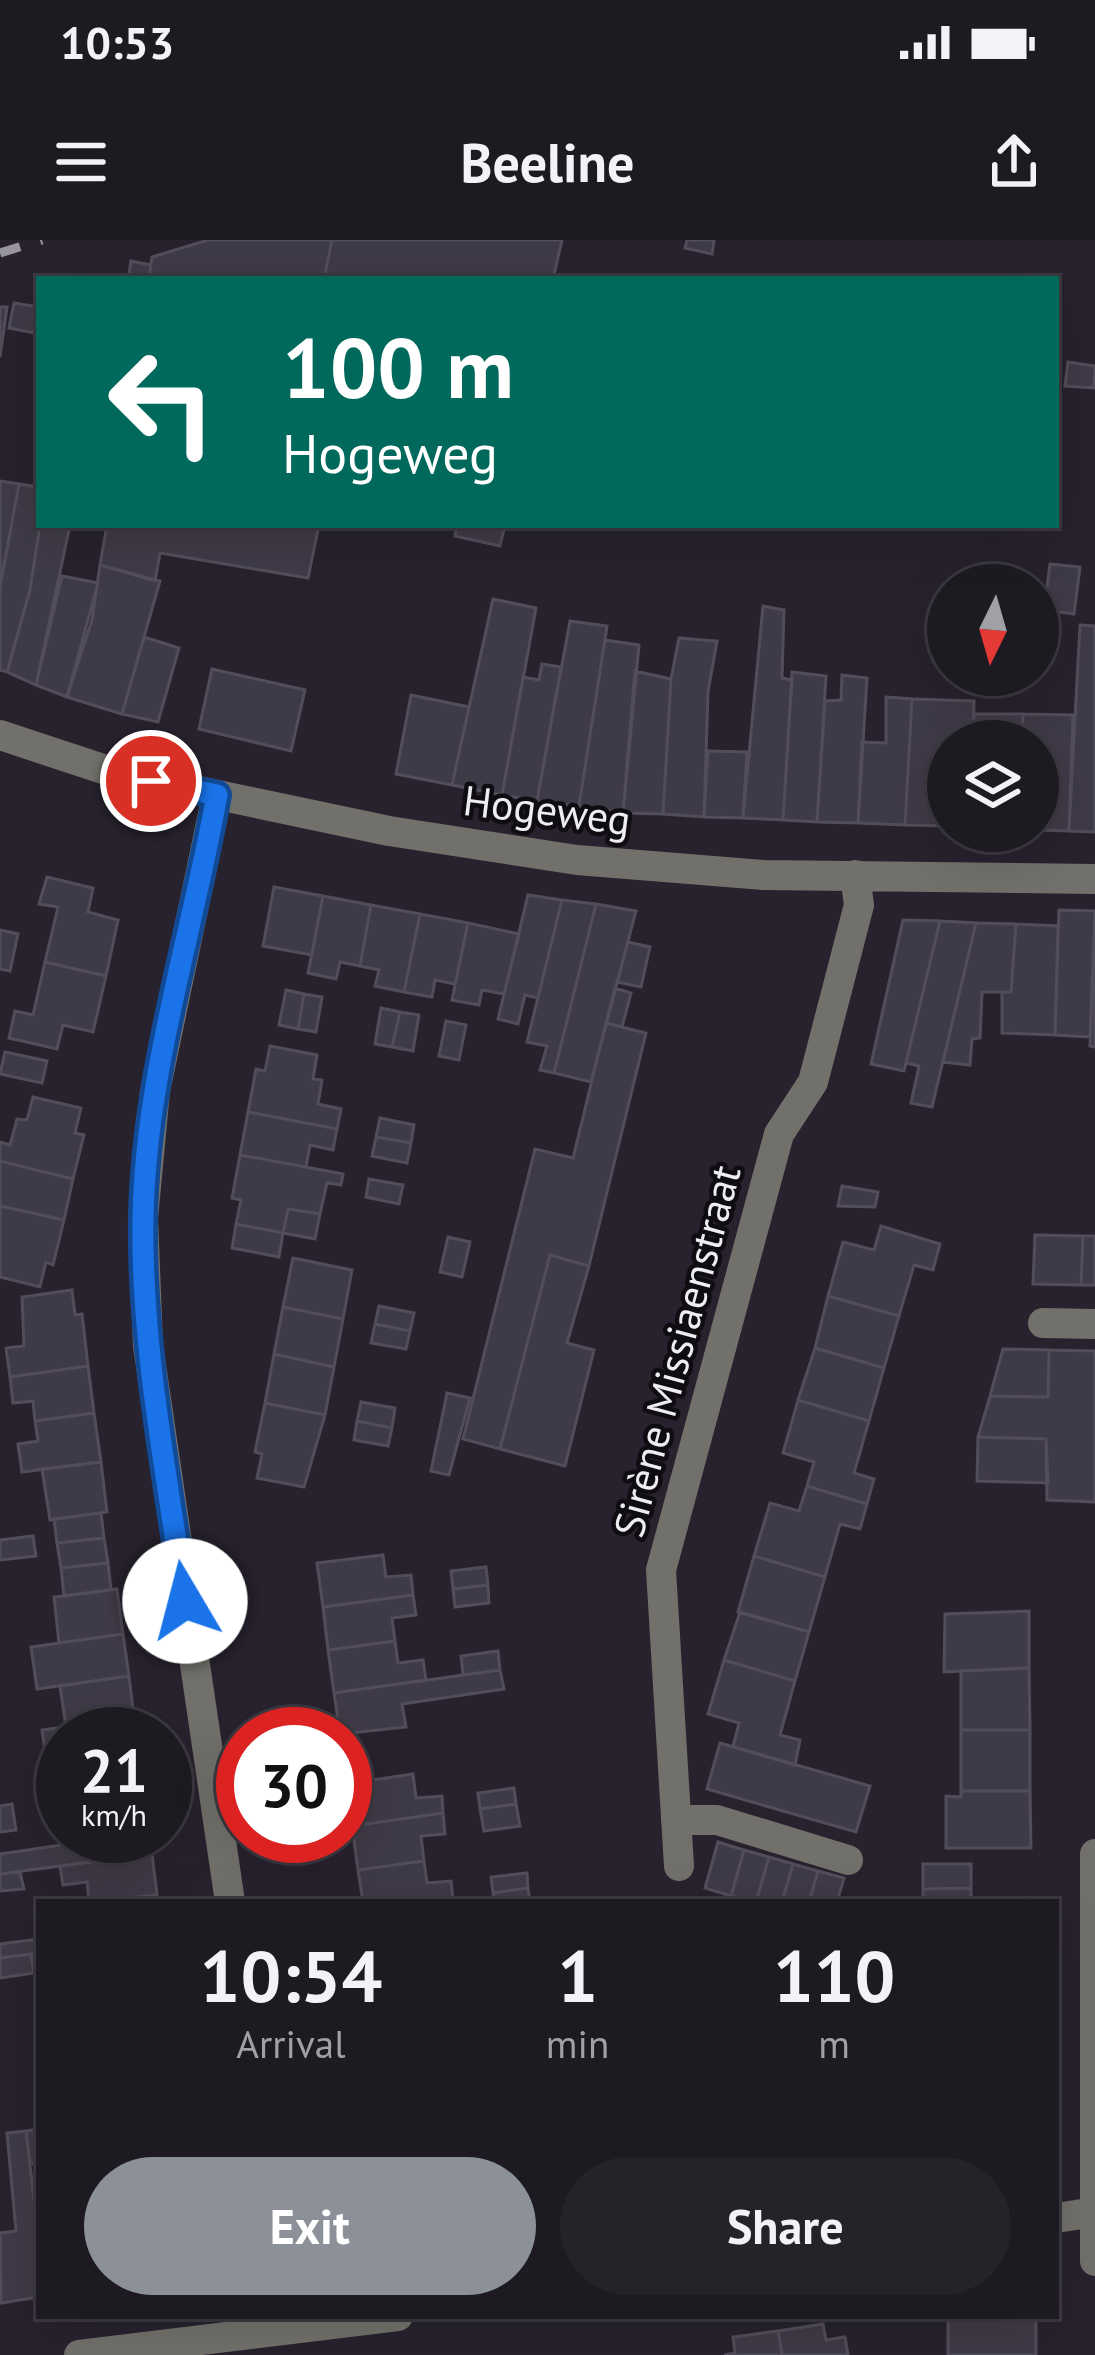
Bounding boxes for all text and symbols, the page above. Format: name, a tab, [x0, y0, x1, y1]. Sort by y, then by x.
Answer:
text: 10:53	[60, 13, 174, 71]
text: Beeline	[461, 127, 634, 197]
icon: menu	[48, 129, 114, 195]
icon: share	[981, 129, 1047, 195]
text: 100 m	[282, 312, 514, 421]
icon: left	[84, 324, 240, 480]
text: Hogeweg	[282, 418, 498, 488]
north arrow	[927, 564, 1059, 696]
map controls	[927, 564, 1059, 852]
button: layers	[927, 720, 1059, 852]
pin	[100, 730, 202, 832]
icon: arrive	[118, 748, 184, 814]
street label: Hogeweg	[460, 772, 634, 847]
street label: Sirène Missiaenstraat	[600, 1159, 753, 1543]
position arrow	[122, 1538, 248, 1664]
speed limit sign: 30	[216, 1707, 372, 1863]
text: 21	[80, 1731, 148, 1809]
text: km/h	[81, 1795, 147, 1834]
text: 10:54	[200, 1929, 382, 2022]
text: 1	[557, 1929, 598, 2022]
text: 110	[773, 1929, 895, 2022]
text: Arrival	[236, 2018, 346, 2069]
text: min	[546, 2018, 609, 2069]
text: m	[818, 2018, 850, 2069]
button: Exit	[84, 2157, 536, 2295]
button: Share	[560, 2157, 1011, 2295]

